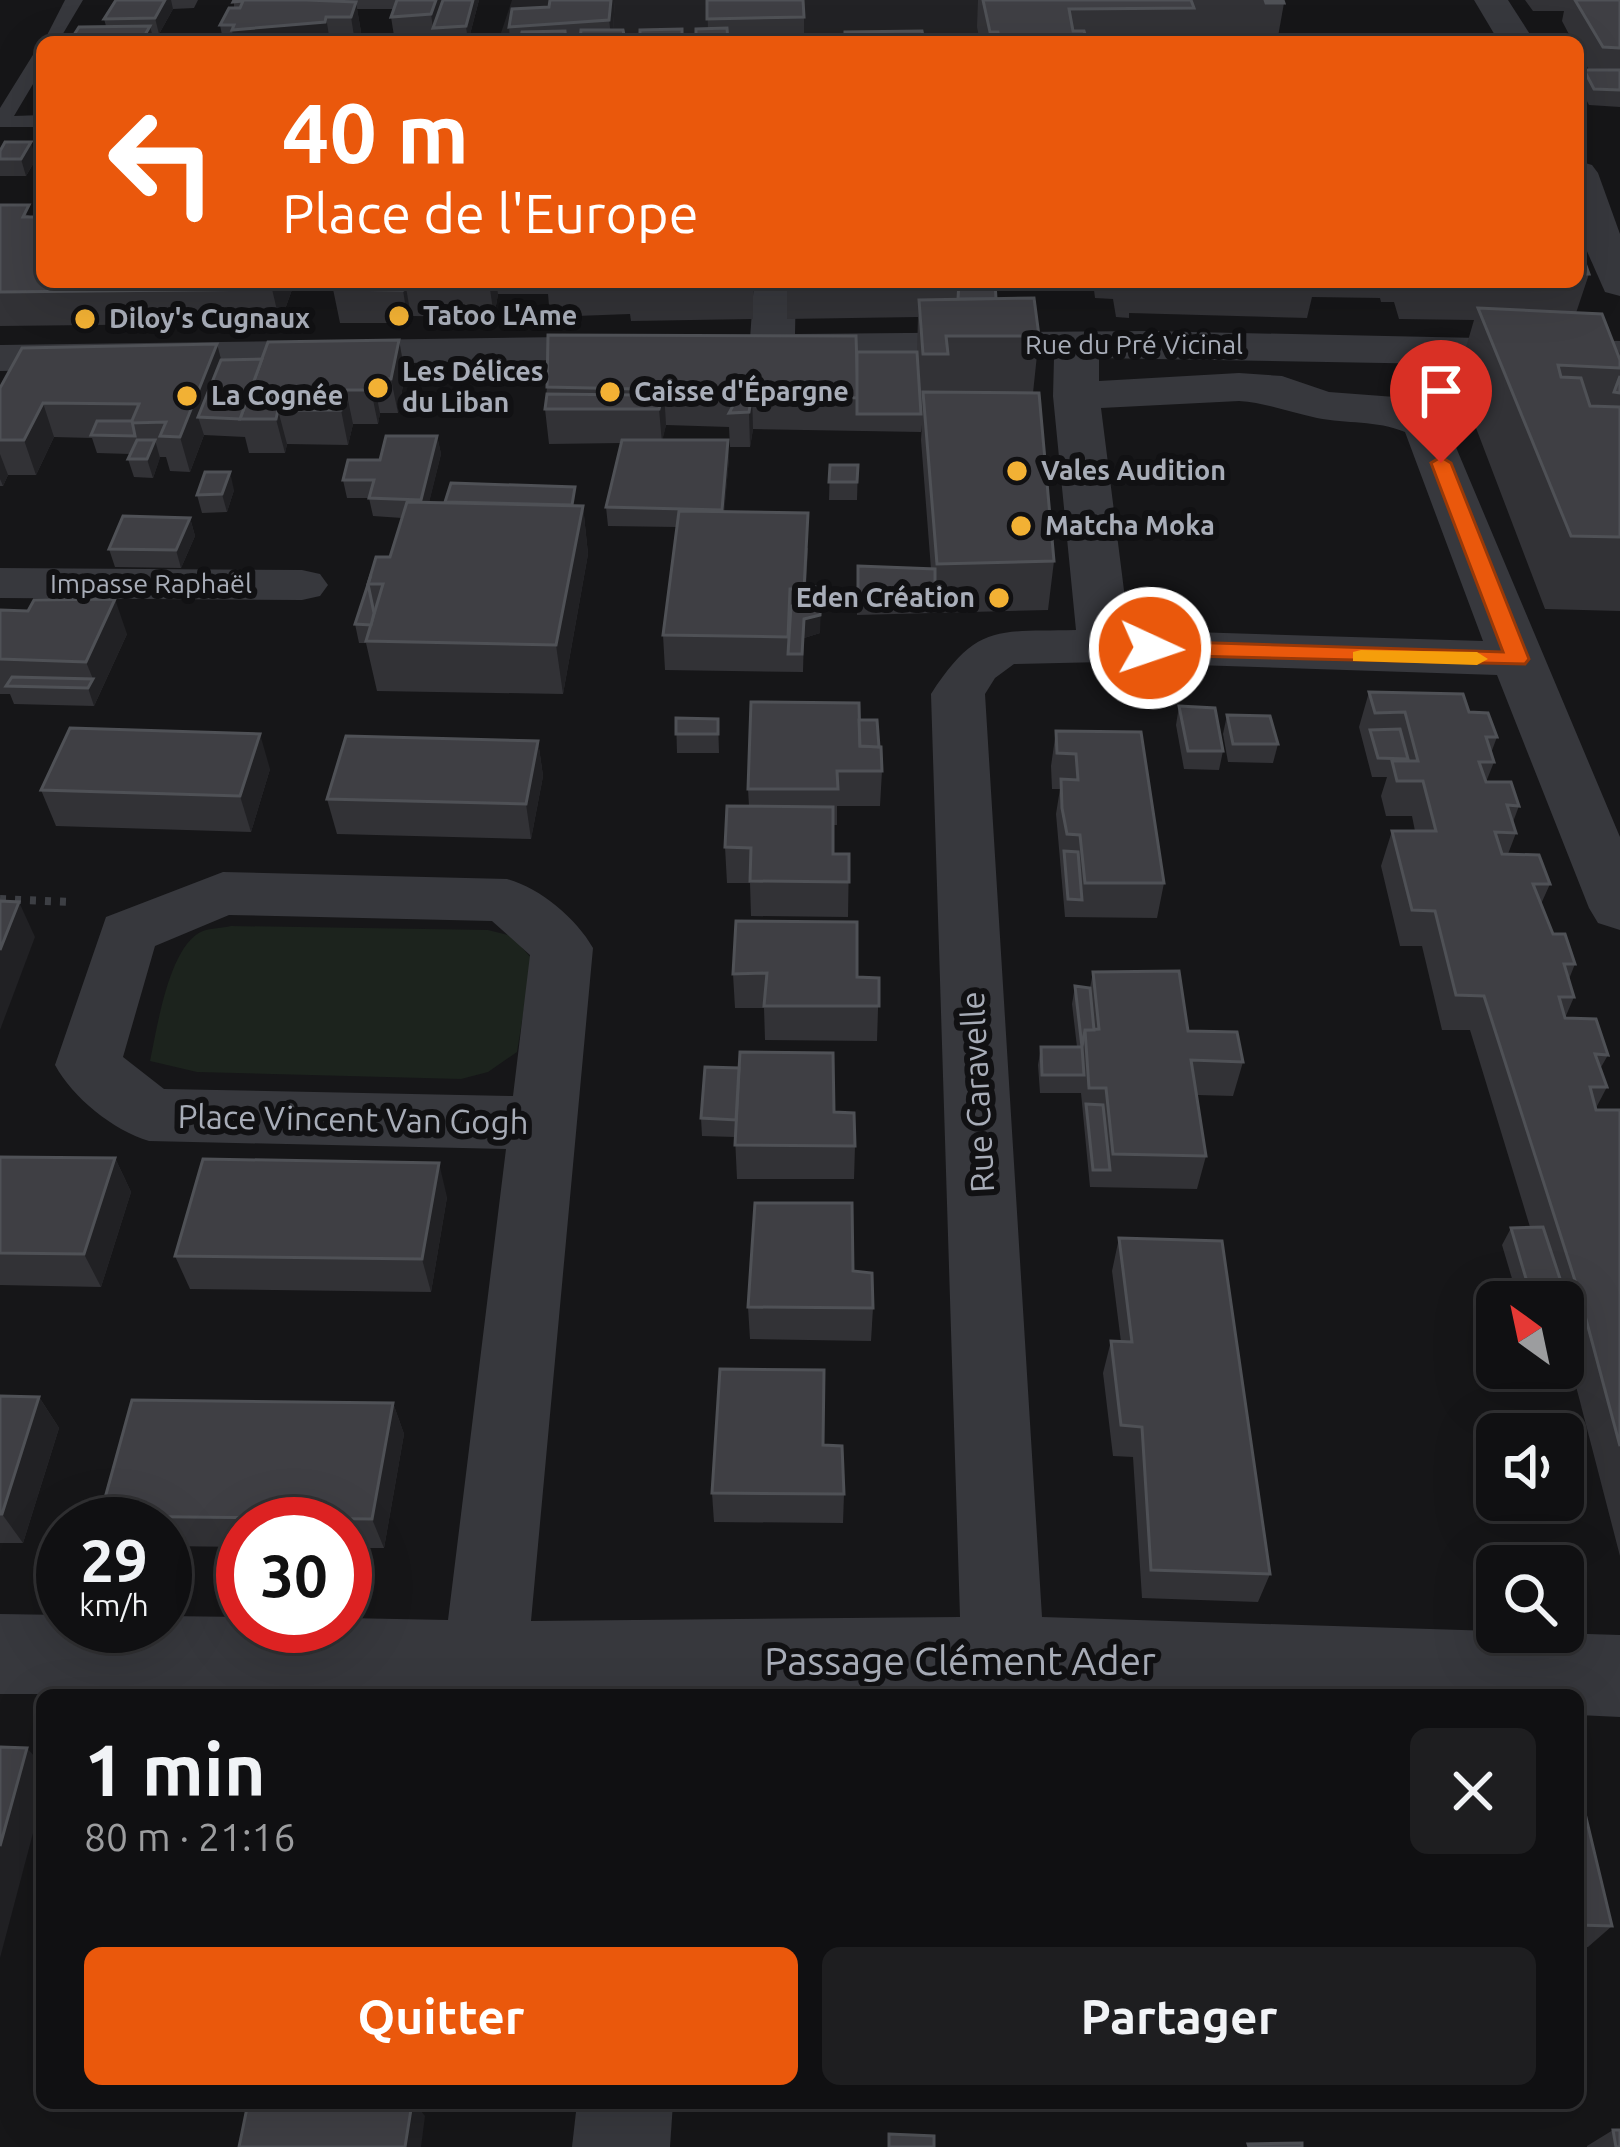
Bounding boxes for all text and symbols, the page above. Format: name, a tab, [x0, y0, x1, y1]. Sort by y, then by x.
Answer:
icon: left	[84, 84, 240, 240]
text: 40 m	[282, 85, 469, 179]
text: Place de l'Europe	[282, 183, 699, 243]
place label: Tatoo L'Ame	[423, 300, 577, 330]
place label: Diloy's Cugnaux	[109, 303, 310, 333]
marker: Tatoo L'Ame	[386, 303, 412, 329]
marker: Diloy's Cugnaux	[72, 306, 98, 332]
street label: Rue du Pré Vicinal	[1025, 329, 1243, 359]
pin	[1390, 340, 1492, 463]
place label: Les Délices du Liban	[402, 356, 544, 417]
icon: arrive	[1408, 358, 1474, 424]
place label: Caisse d'Épargne	[634, 374, 849, 406]
marker: Les Délices du Liban	[365, 375, 391, 401]
marker: Caisse d'Épargne	[597, 379, 623, 405]
place label: La Cognée	[211, 380, 343, 410]
marker: La Cognée	[174, 383, 200, 409]
place label: Vales Audition	[1041, 455, 1226, 485]
marker: Vales Audition	[1004, 458, 1030, 484]
place label: Matcha Moka	[1045, 510, 1215, 540]
marker: Matcha Moka	[1008, 513, 1034, 539]
street label: Impasse Raphaël	[50, 568, 252, 598]
place label: Eden Création	[796, 582, 975, 612]
marker: Eden Création	[986, 585, 1012, 611]
position arrow	[1087, 585, 1213, 711]
street label: Rue Caravelle	[953, 990, 1000, 1194]
street label: Place Vincent Van Gogh	[177, 1097, 529, 1140]
north arrow	[1476, 1281, 1584, 1389]
map controls	[1476, 1281, 1584, 1653]
button: sound	[1476, 1413, 1584, 1521]
speed limit sign: 30	[216, 1497, 372, 1653]
text: 29	[80, 1526, 148, 1593]
button: search	[1476, 1545, 1584, 1653]
text: km/h	[79, 1588, 149, 1622]
street label: Passage Clément Ader	[764, 1639, 1156, 1682]
button: close	[1410, 1728, 1536, 1854]
text: 1 min	[84, 1729, 266, 1810]
text: 80 m · 21:16	[84, 1815, 296, 1858]
button: Quitter	[84, 1947, 798, 2085]
button: Partager	[822, 1947, 1536, 2085]

